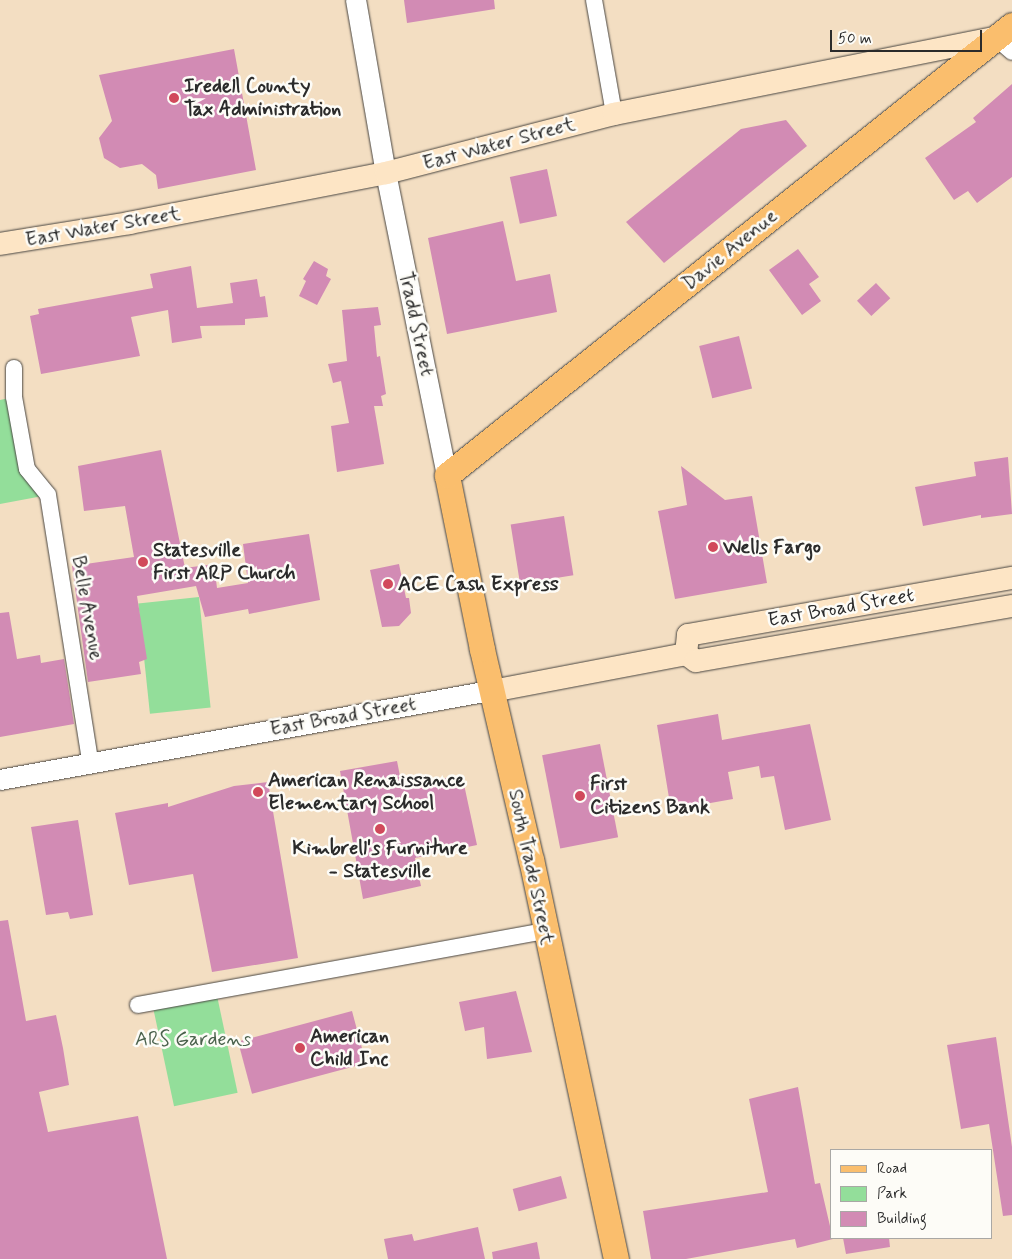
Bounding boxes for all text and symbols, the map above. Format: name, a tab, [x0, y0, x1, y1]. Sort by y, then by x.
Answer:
scale bar	[832, 20, 984, 52]
text: 50 m	[838, 29, 872, 49]
place label: Iredell County Tax Administration	[184, 74, 348, 121]
marker: Iredell County Tax Administration	[168, 92, 180, 104]
street label: East Water Street	[420, 112, 578, 176]
street label: East Water Street	[24, 202, 182, 252]
street label: Davie Avenue	[677, 204, 783, 296]
street label: Tradd Street	[393, 268, 439, 380]
place label: Wells Fargo	[723, 535, 820, 559]
place label: Statesville First ARP Church	[153, 538, 300, 585]
marker: Wells Fargo	[707, 541, 719, 553]
street label: Belle Avenue	[66, 552, 108, 664]
marker: Statesville First ARP Church	[137, 556, 149, 568]
place label: ACE Cash Express	[398, 572, 559, 596]
marker: ACE Cash Express	[382, 578, 394, 590]
street label: East Broad Street	[764, 583, 918, 633]
street label: East Broad Street	[266, 692, 420, 742]
place label: American Renaissance Elementary School	[268, 768, 454, 815]
place label: First Citizens Bank	[590, 772, 710, 819]
marker: American Renaissance Elementary School	[252, 786, 264, 798]
street label: South Trade Street	[503, 787, 559, 947]
marker: First Citizens Bank	[574, 790, 586, 802]
marker: Kimbrell's Furniture - Statesville	[374, 823, 386, 835]
place label: Kimbrell's Furniture - Statesville	[290, 837, 470, 884]
place label: American Child Inc	[310, 1024, 389, 1071]
park label: ARS Gardens	[138, 1027, 248, 1051]
marker: American Child Inc	[294, 1042, 306, 1054]
legend	[830, 1149, 992, 1239]
text: Road	[877, 1159, 907, 1179]
text: Park	[877, 1184, 907, 1204]
text: Building	[877, 1209, 927, 1229]

